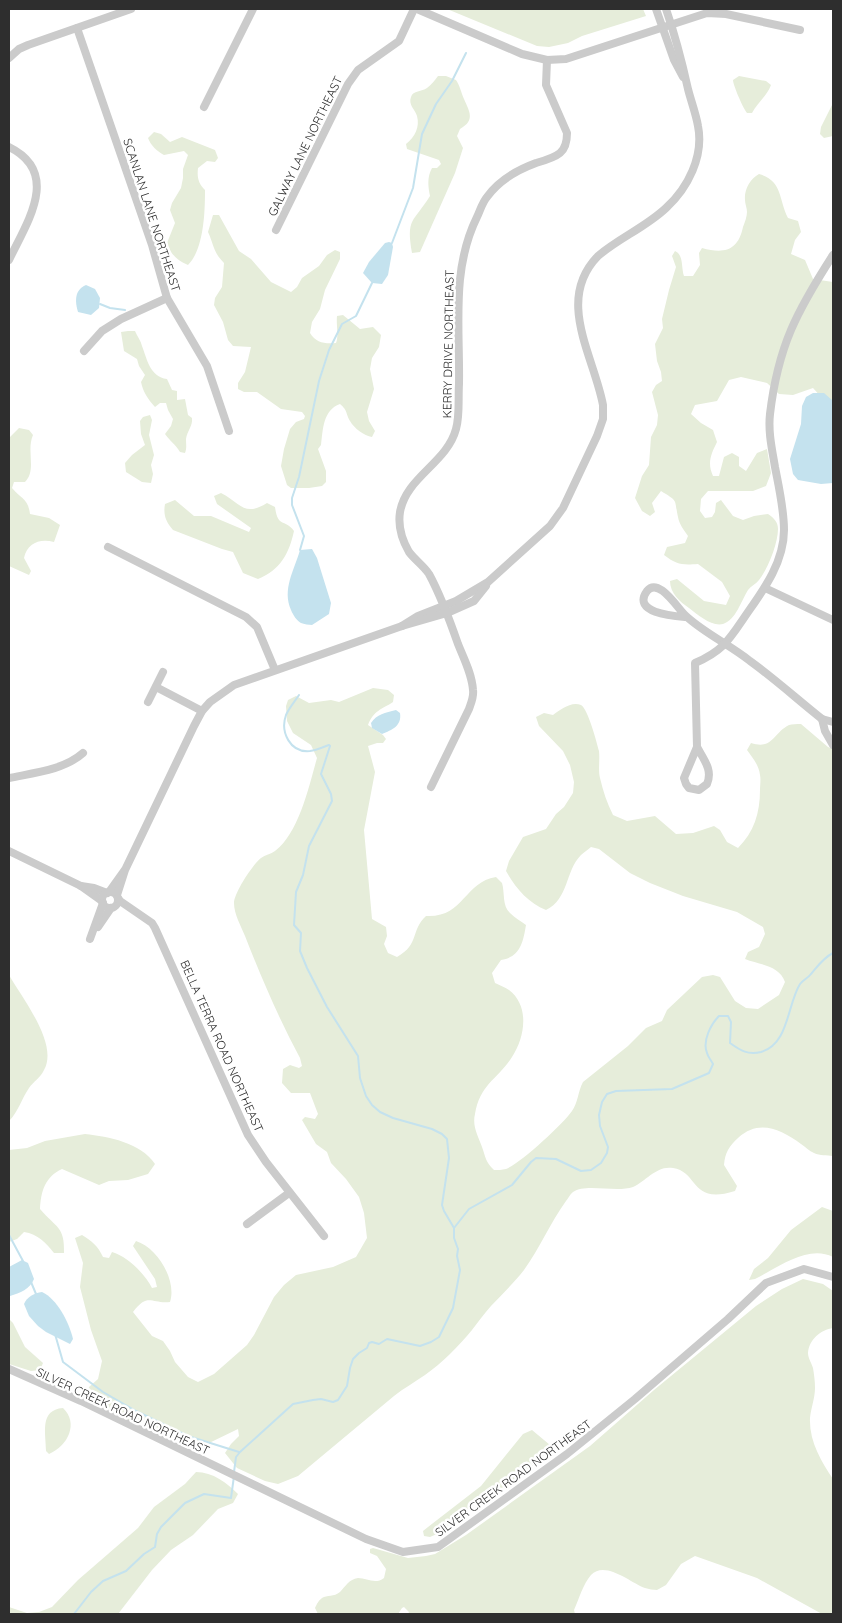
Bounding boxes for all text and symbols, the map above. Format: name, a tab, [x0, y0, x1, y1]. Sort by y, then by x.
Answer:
street label: GALWAY LANE NORTHEAST	[265, 74, 345, 218]
street label: SCANLAN LANE NORTHEAST	[120, 136, 184, 294]
street label: KERRY DRIVE NORTHEAST	[439, 270, 457, 418]
street label: BELLA TERRA ROAD NORTHEAST	[177, 958, 267, 1134]
street label: SILVER CREEK ROAD NORTHEAST	[34, 1364, 212, 1458]
street label: SILVER CREEK ROAD NORTHEAST	[432, 1416, 594, 1540]

